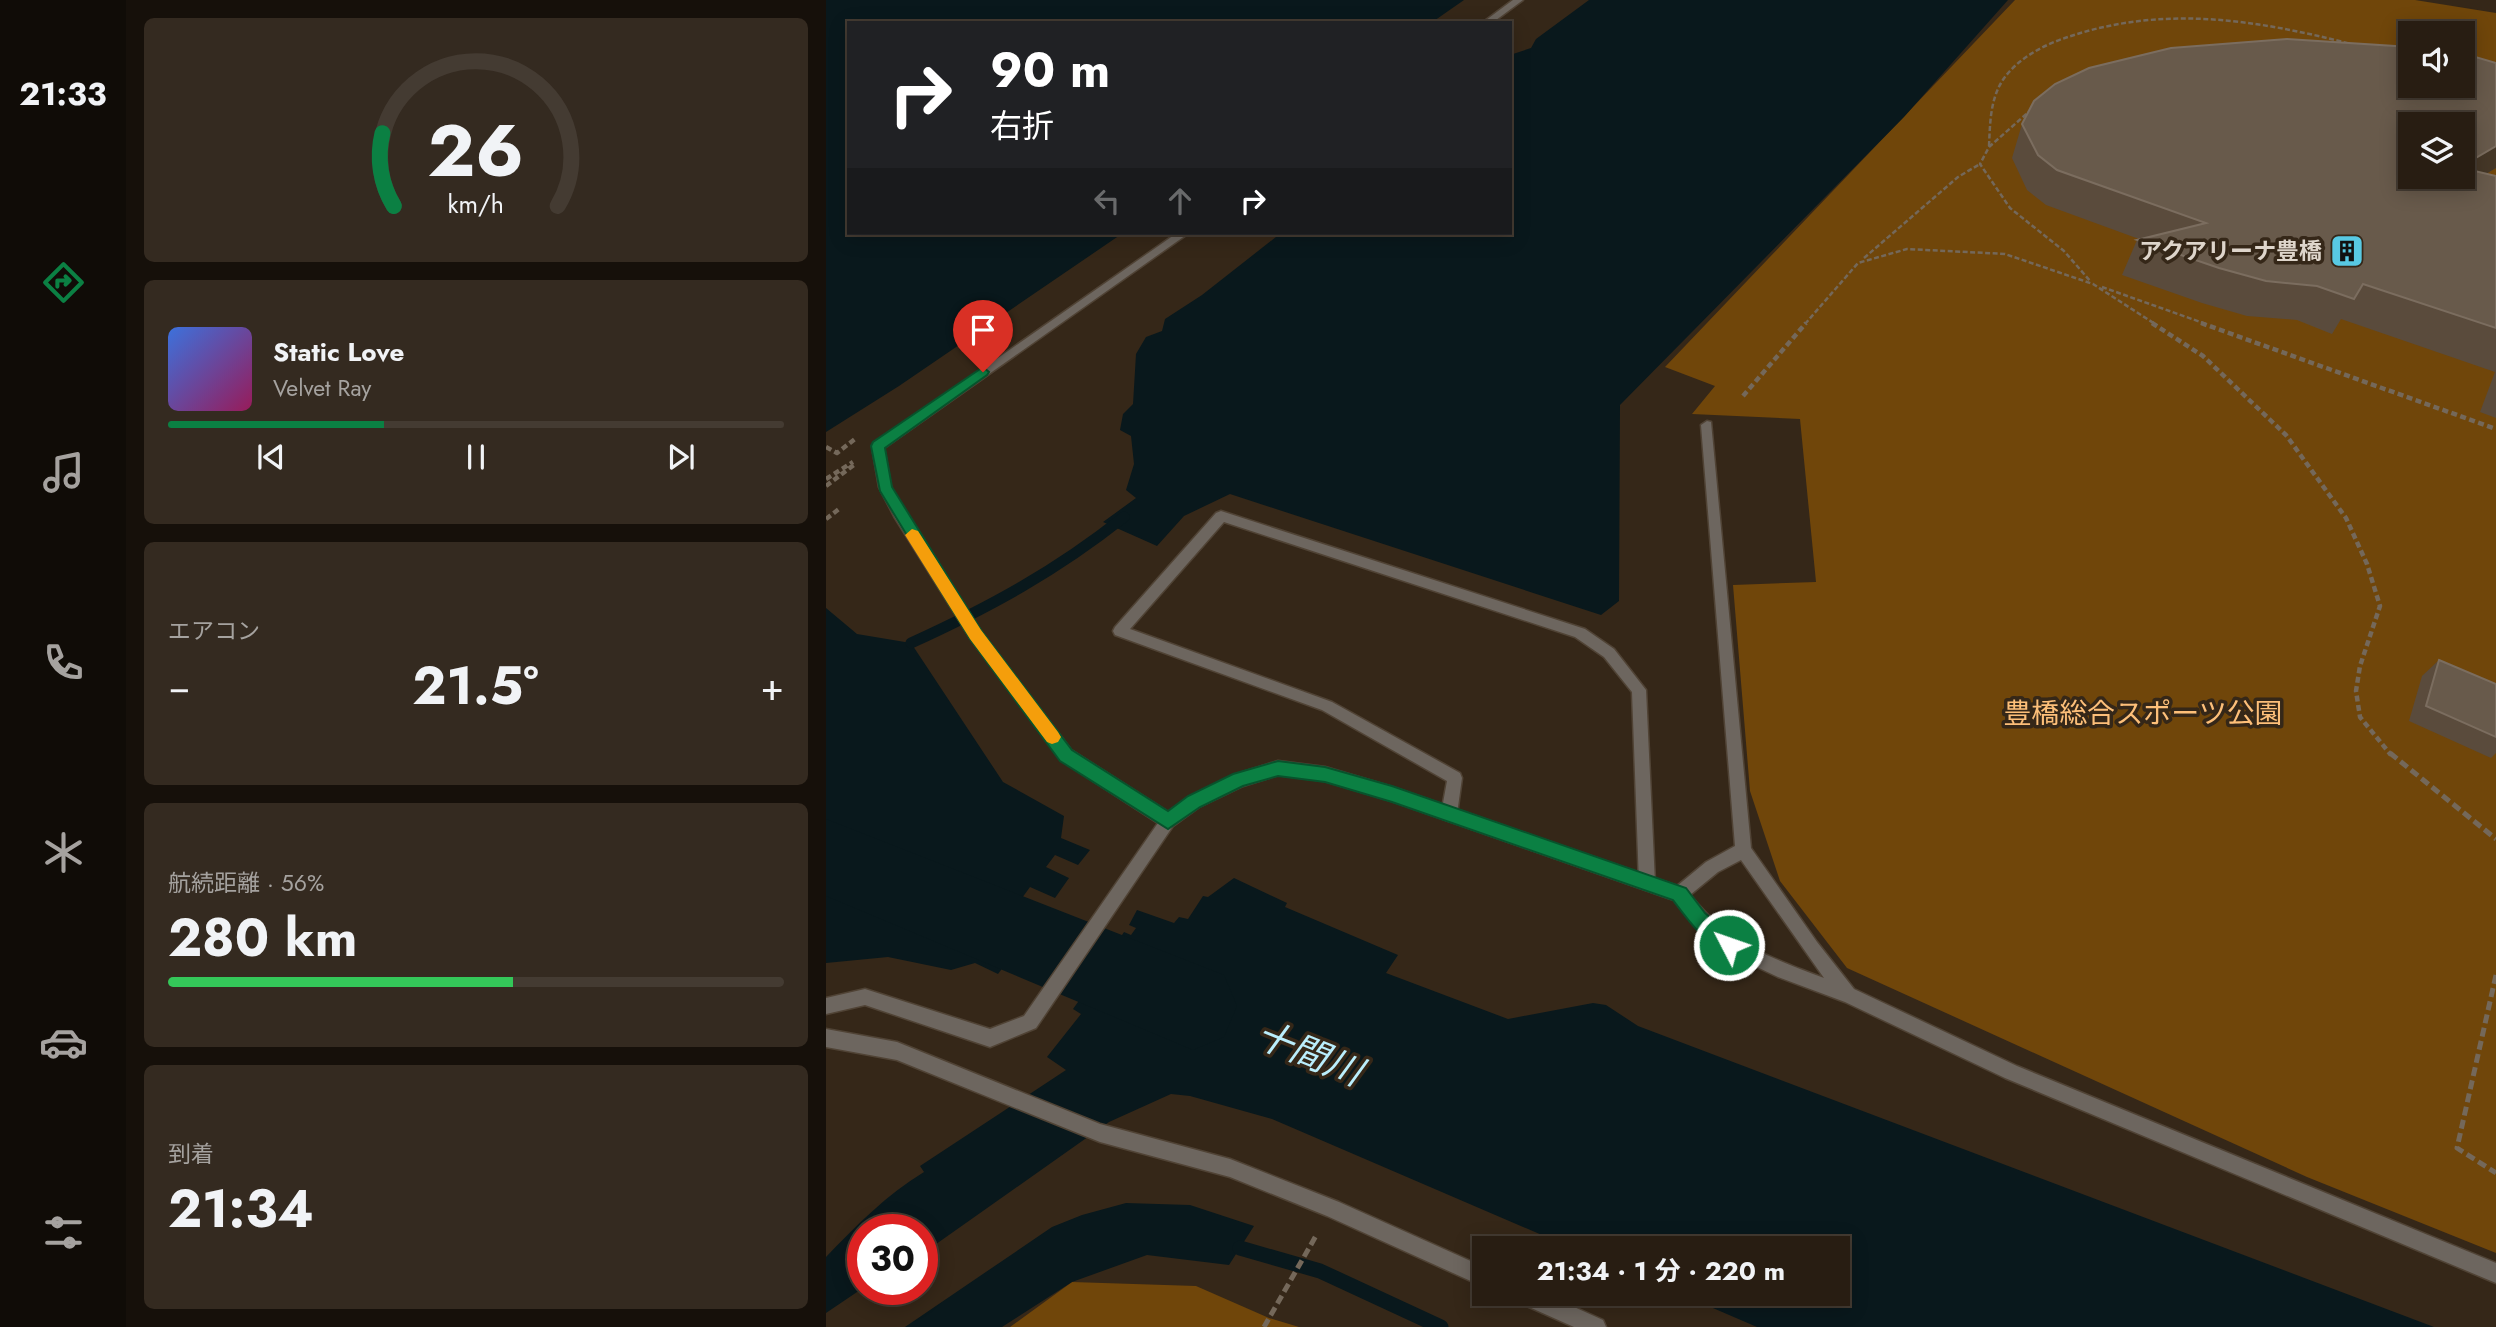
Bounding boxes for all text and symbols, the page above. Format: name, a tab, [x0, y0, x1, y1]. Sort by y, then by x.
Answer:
map controls	[2398, 21, 2475, 189]
button: sound	[2398, 21, 2475, 98]
text: 90 m	[990, 35, 1110, 105]
icon: right	[875, 49, 966, 140]
text: 21:33	[19, 71, 107, 117]
text: 26	[428, 98, 524, 203]
text: 右折	[990, 103, 1054, 149]
button: layers	[2398, 112, 2475, 189]
icon: left	[1088, 182, 1126, 220]
icon: ahead	[1161, 182, 1199, 220]
icon: right	[1234, 182, 1272, 220]
text: km/h	[448, 186, 504, 222]
building icon: アクアリーナ豊橋	[2328, 232, 2366, 270]
place label: アクアリーナ豊橋	[2139, 234, 2322, 268]
icon: directions	[39, 258, 88, 307]
pin	[953, 300, 1013, 372]
icon: arrive	[964, 311, 1002, 349]
text: Static Love	[273, 333, 405, 371]
text: Velvet Ray	[273, 371, 371, 405]
icon: previous	[252, 438, 290, 476]
icon: pause	[457, 438, 495, 476]
icon: next	[662, 438, 700, 476]
icon: music	[39, 448, 88, 497]
text: エアコン	[168, 614, 260, 648]
icon: phone	[39, 638, 88, 687]
text: 21.5°	[412, 648, 539, 724]
text: −	[168, 659, 190, 714]
text: +	[761, 659, 784, 714]
park label: 豊橋総合スポーツ公園	[2003, 693, 2283, 734]
icon: climate	[39, 828, 88, 877]
text: 航続距離 · 56%	[168, 866, 324, 900]
text: 280 km	[168, 900, 357, 976]
position arrow	[1692, 908, 1766, 982]
water label: 十間川	[1247, 1007, 1374, 1100]
icon: car	[39, 1018, 88, 1067]
text: 到着	[168, 1137, 214, 1171]
text: 21:34	[168, 1171, 314, 1247]
icon: filters	[39, 1208, 88, 1257]
speed limit sign: 30	[847, 1214, 938, 1305]
text: 21:34 · 1 分 · 220 m	[1537, 1252, 1785, 1290]

